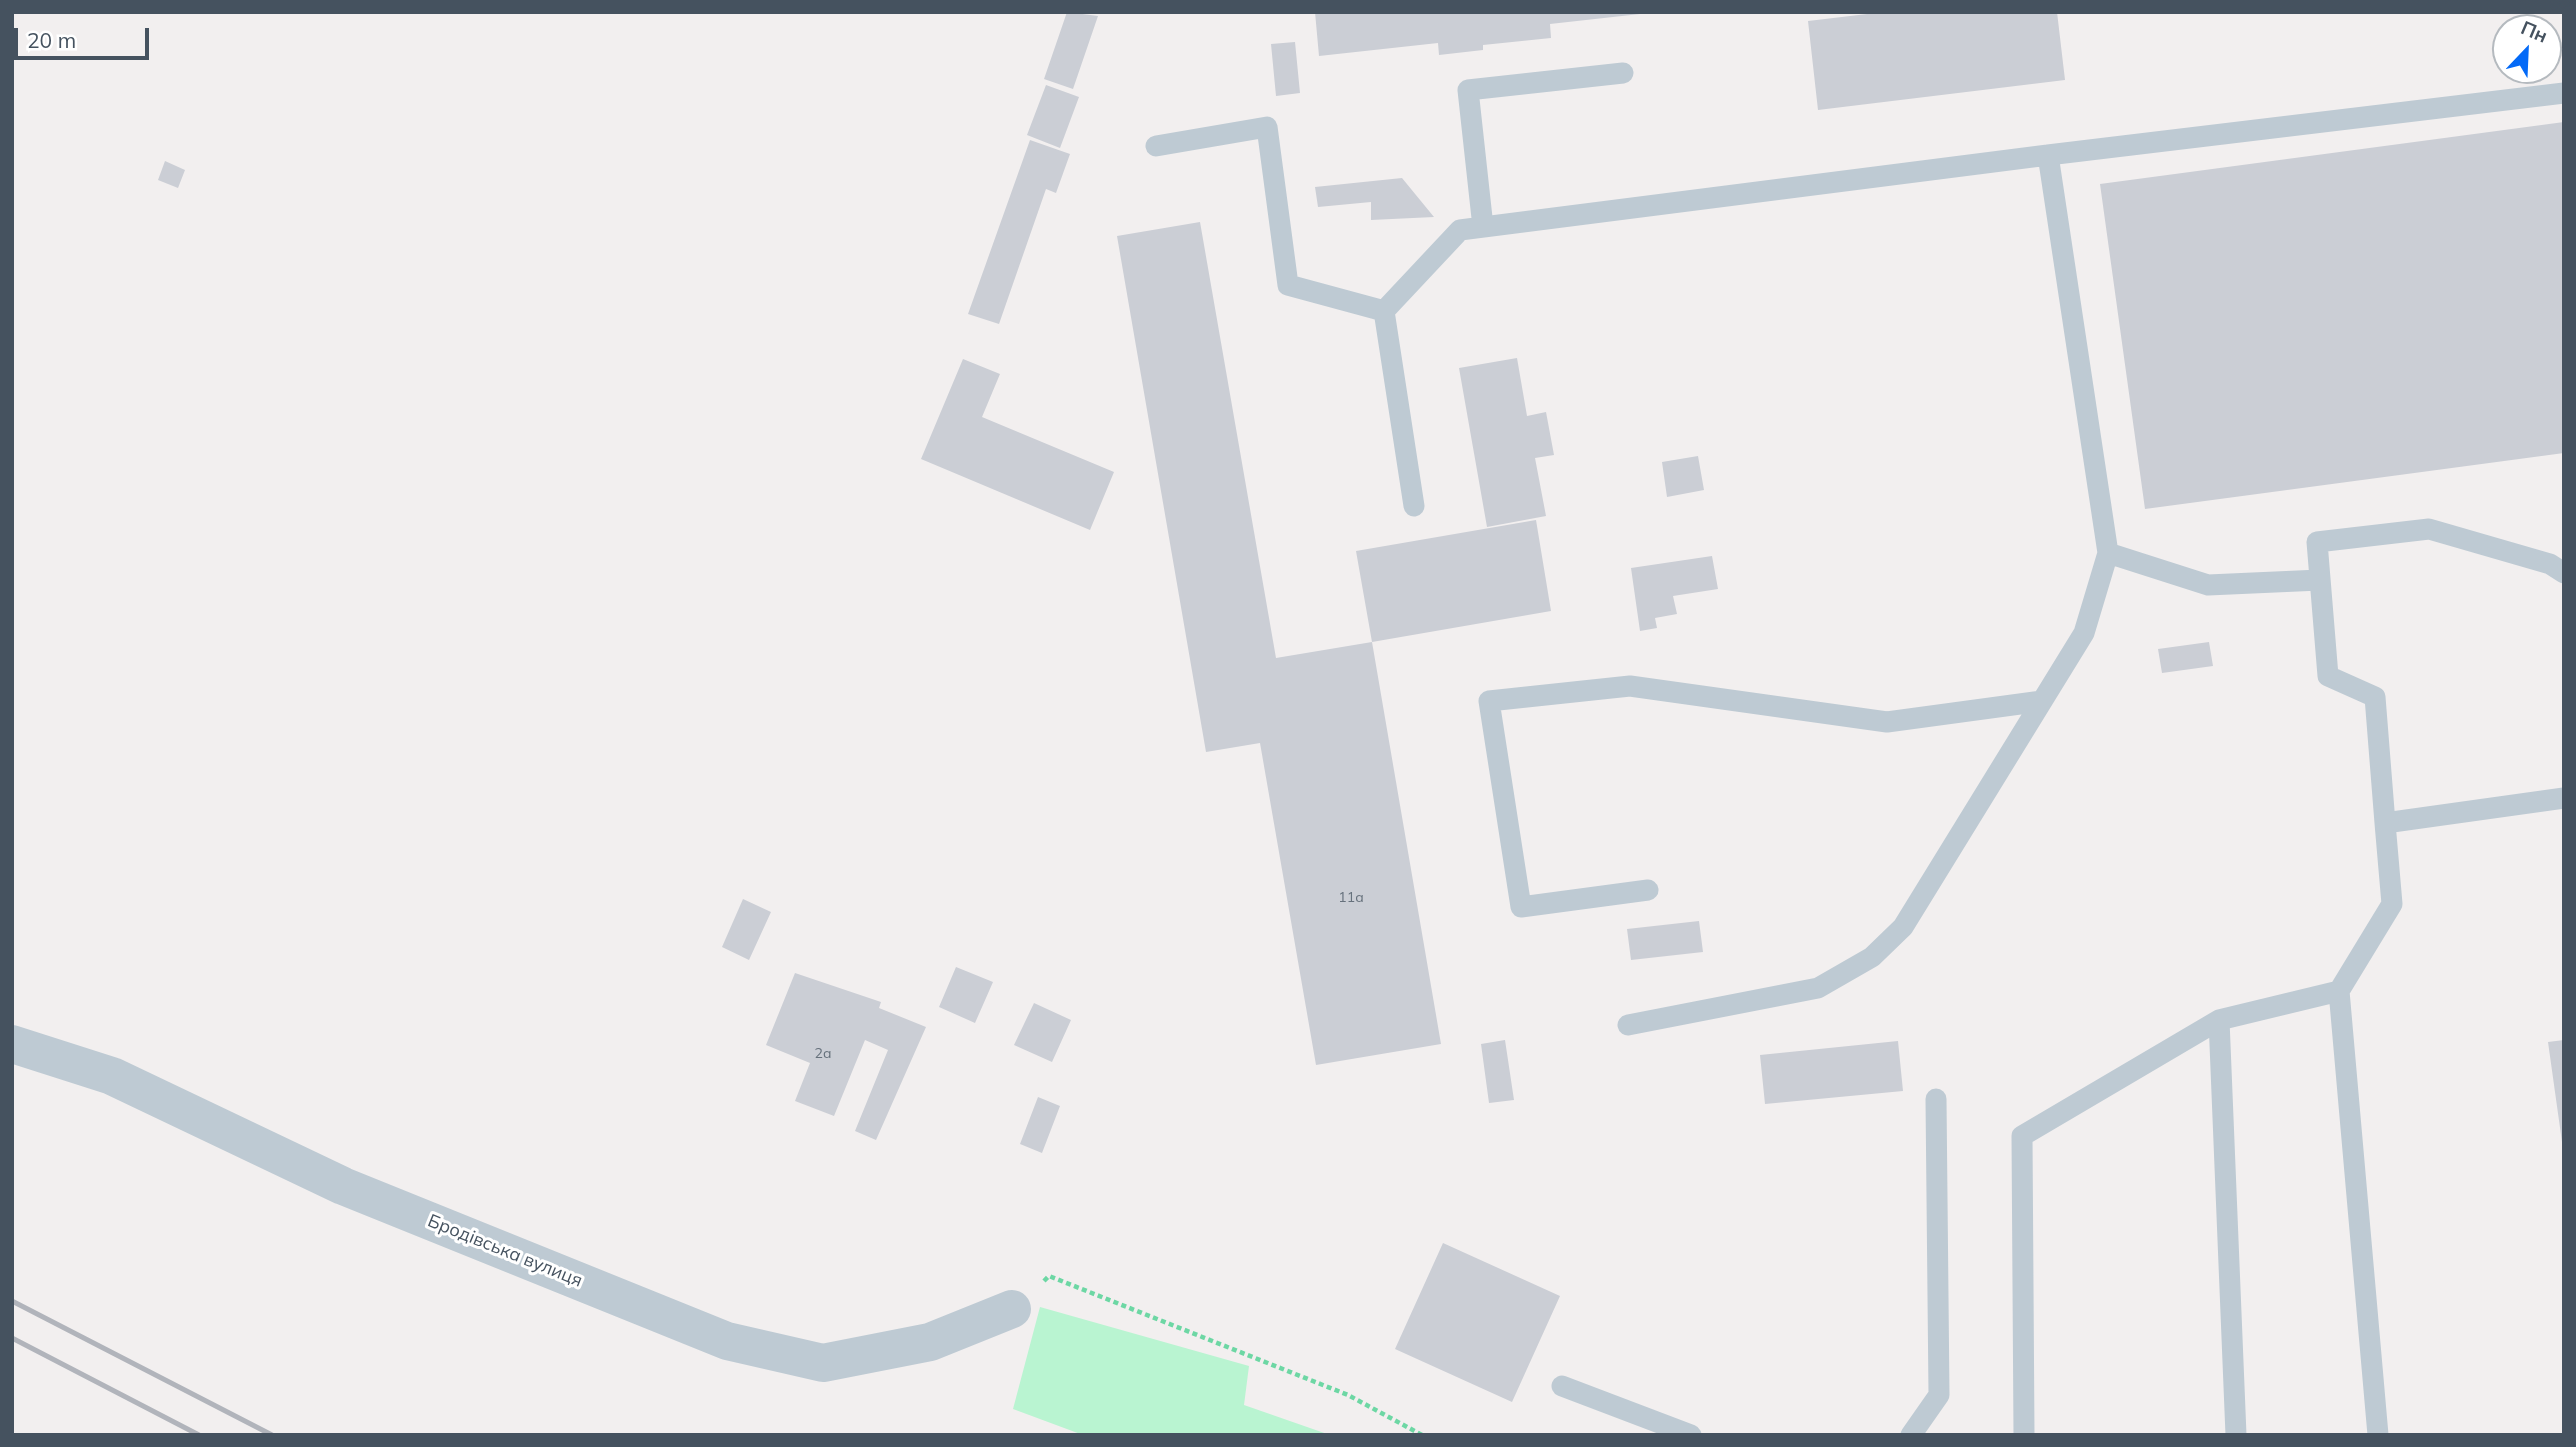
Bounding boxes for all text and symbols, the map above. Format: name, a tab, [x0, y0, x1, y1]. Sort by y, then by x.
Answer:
scale bar	[18, 14, 152, 58]
north arrow	[2492, 14, 2562, 84]
text: Пн	[2518, 15, 2551, 48]
text: 20 m	[27, 27, 76, 53]
house number: 11а	[1338, 890, 1364, 906]
house number: 2а	[815, 1046, 831, 1062]
street label: Бродівська вулиця	[425, 1210, 585, 1292]

